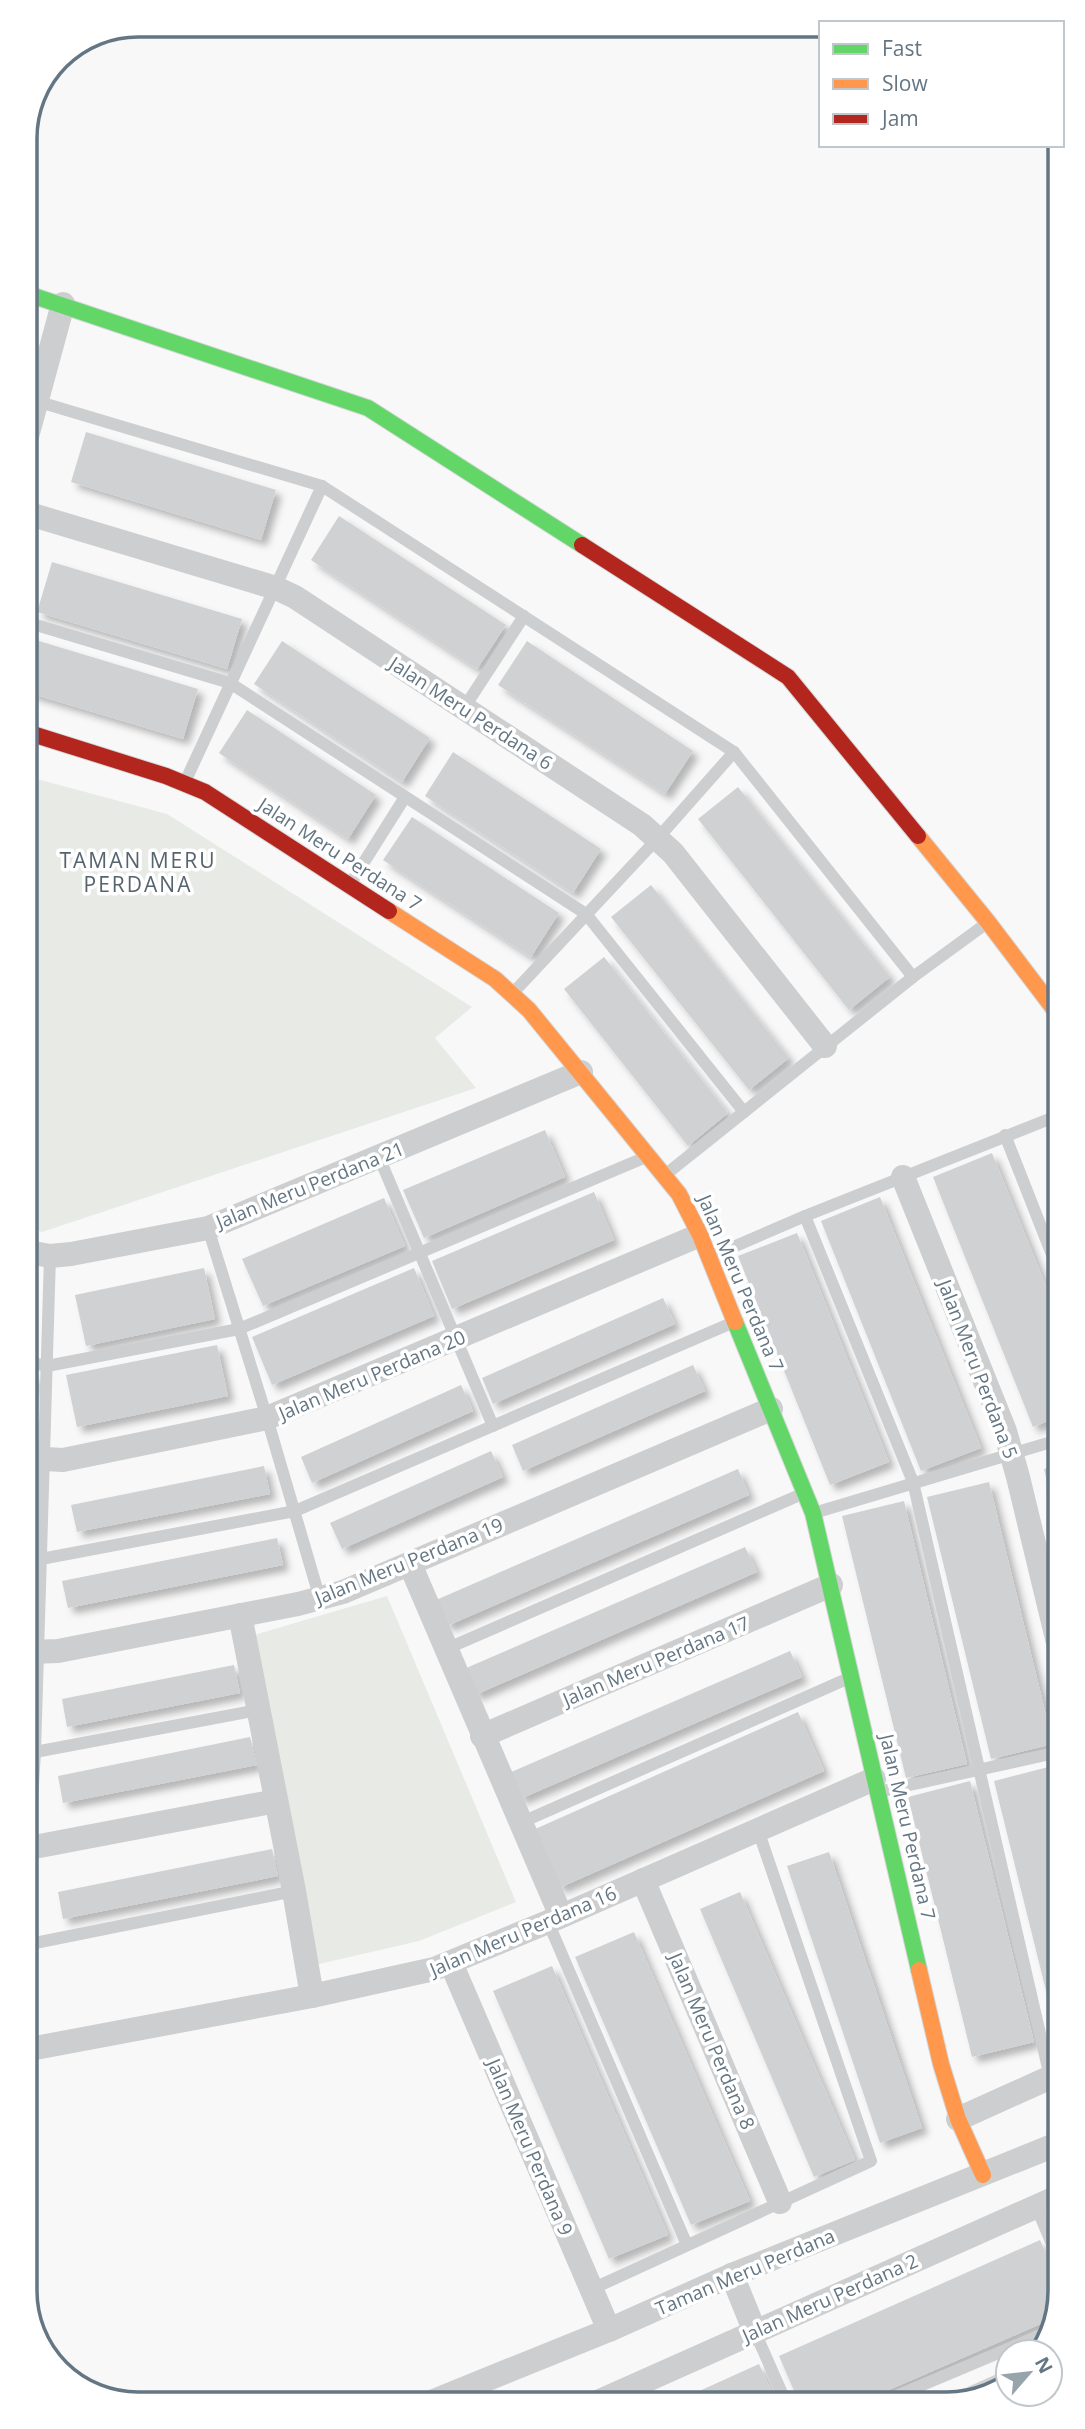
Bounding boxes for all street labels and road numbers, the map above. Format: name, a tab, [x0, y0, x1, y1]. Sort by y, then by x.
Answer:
street label: Jalan Meru Perdana 6	[383, 649, 558, 776]
street label: Jalan Meru Perdana 7	[252, 790, 427, 917]
street label: Jalan Meru Perdana 21	[210, 1135, 408, 1235]
street label: Jalan Meru Perdana 7	[691, 1189, 790, 1375]
street label: Jalan Meru Perdana 5	[931, 1274, 1024, 1462]
street label: Jalan Meru Perdana 20	[273, 1324, 469, 1427]
street label: Jalan Meru Perdana 19	[309, 1511, 507, 1611]
street label: Jalan Meru Perdana 17	[557, 1610, 753, 1713]
street label: Jalan Meru Perdana 7	[874, 1730, 942, 1922]
street label: Jalan Meru Perdana 16	[424, 1880, 620, 1983]
street label: Jalan Meru Perdana 8	[662, 1947, 761, 2133]
street label: Jalan Meru Perdana 9	[480, 2053, 579, 2239]
street label: Taman Meru Perdana	[651, 2222, 839, 2322]
street label: Jalan Meru Perdana 2	[736, 2248, 922, 2349]

